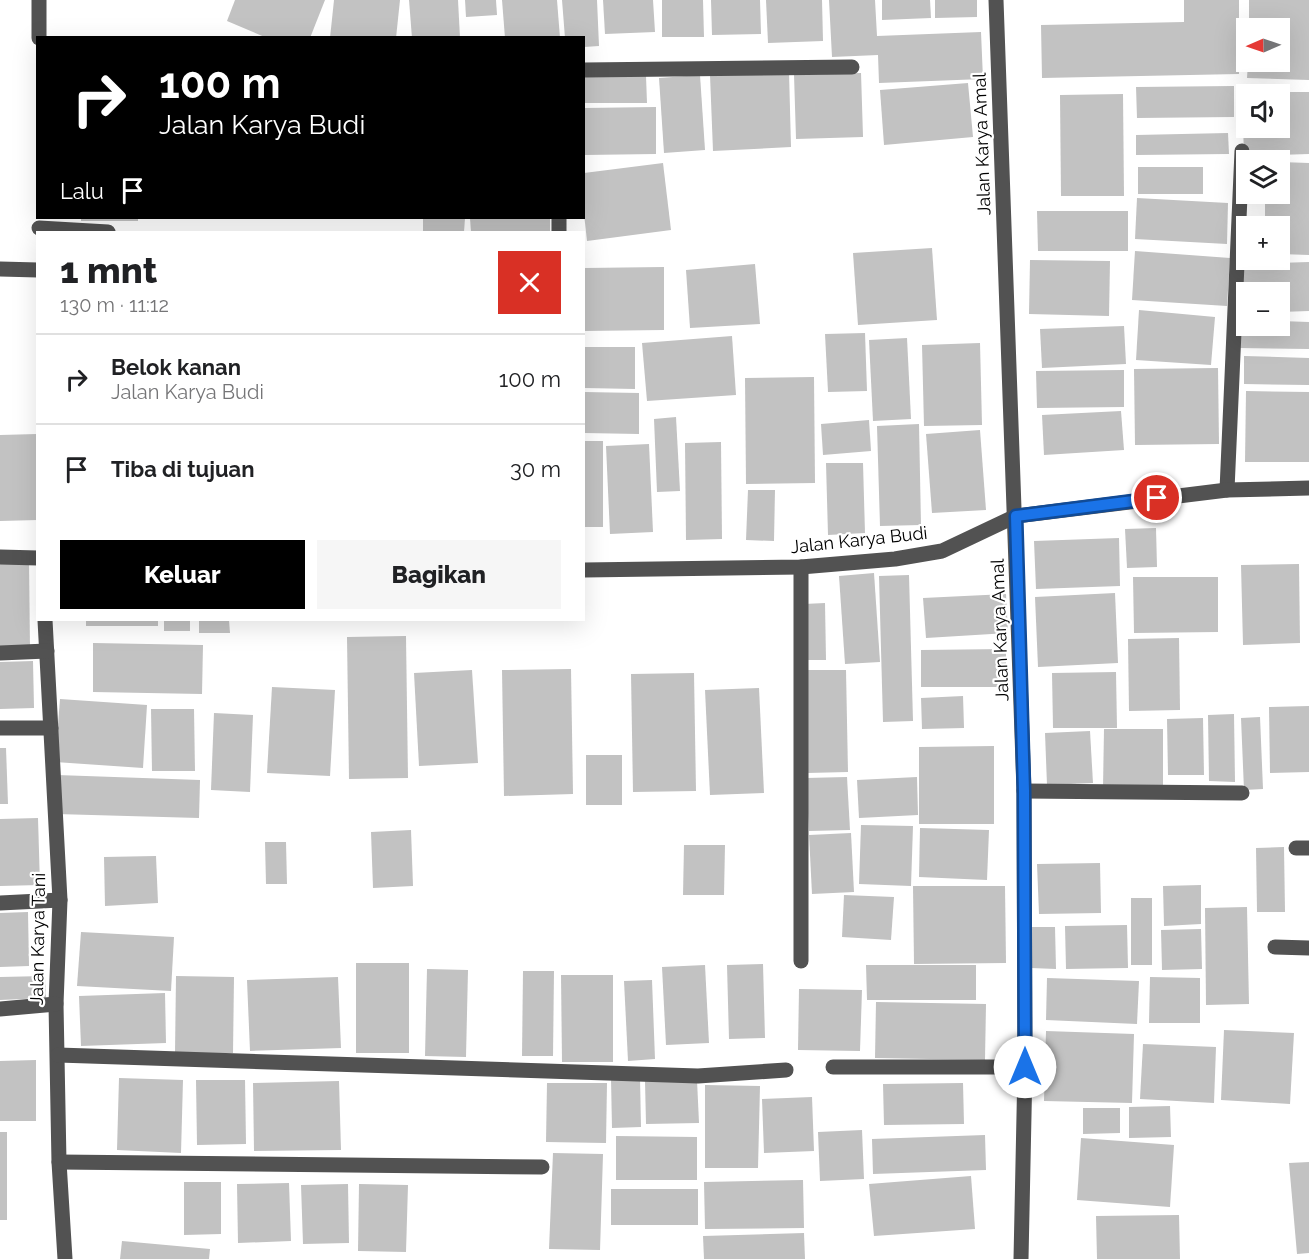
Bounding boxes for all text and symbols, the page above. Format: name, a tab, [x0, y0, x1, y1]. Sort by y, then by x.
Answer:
north arrow	[1236, 18, 1290, 72]
map controls	[1236, 18, 1290, 336]
text: 100 m	[159, 59, 281, 108]
icon: right	[60, 60, 138, 138]
street label: Jalan Karya Amal	[969, 72, 994, 216]
button: sound	[1236, 84, 1290, 138]
text: Jalan Karya Budi	[159, 109, 365, 140]
button: layers	[1236, 150, 1290, 204]
icon: arrive	[116, 174, 149, 207]
text: Lalu	[60, 178, 104, 204]
button: +	[1236, 216, 1290, 270]
text: 1 mnt	[60, 249, 157, 291]
button: close	[498, 251, 561, 314]
button: −	[1236, 282, 1290, 336]
text: 130 m · 11:12	[60, 293, 169, 317]
text: Belok kanan	[111, 354, 241, 380]
icon: right	[60, 363, 93, 396]
text: 100 m	[499, 366, 561, 392]
text: Jalan Karya Budi	[111, 380, 264, 404]
icon: arrive	[60, 453, 93, 486]
text: Tiba di tujuan	[111, 456, 254, 482]
text: 30 m	[510, 456, 561, 482]
pin	[1131, 472, 1182, 523]
icon: arrive	[1140, 481, 1173, 514]
street label: Jalan Karya Budi	[789, 522, 928, 557]
button: Keluar	[60, 540, 305, 609]
button: Bagikan	[317, 540, 561, 609]
street label: Jalan Karya Amal	[987, 558, 1012, 702]
street label: Jalan Karya Tani	[26, 873, 49, 1005]
position arrow	[993, 1035, 1057, 1099]

